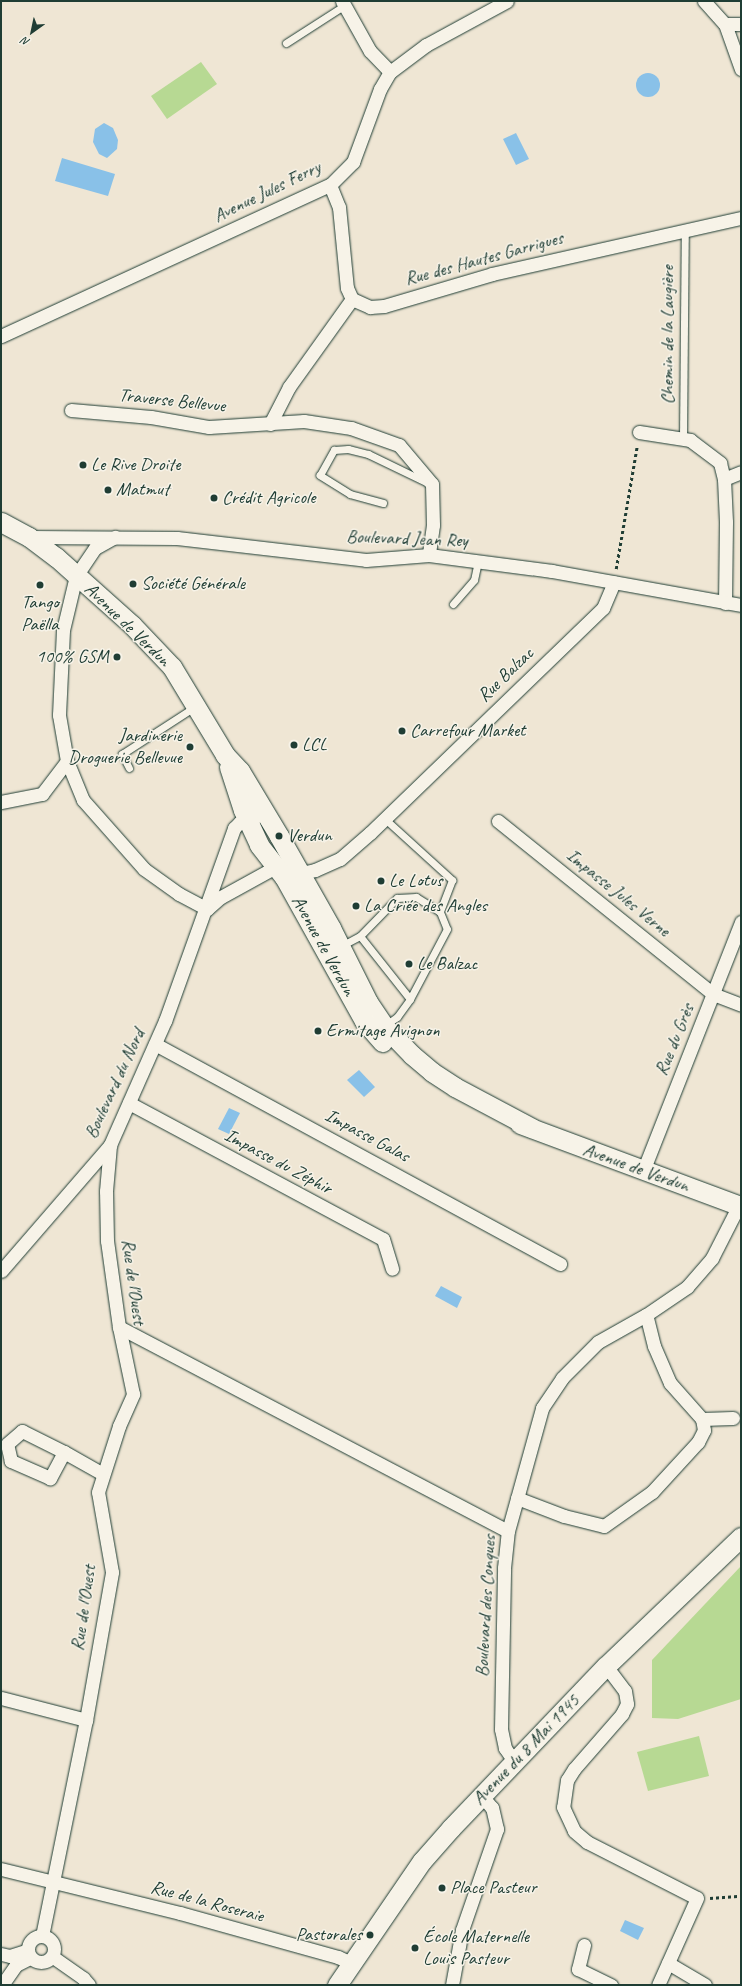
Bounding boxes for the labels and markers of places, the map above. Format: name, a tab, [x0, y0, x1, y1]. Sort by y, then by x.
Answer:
place label: Le Rive Droite	[91, 454, 182, 476]
marker: Le Rive Droite	[78, 460, 88, 470]
place label: Matmut	[116, 479, 169, 501]
marker: Matmut	[103, 485, 113, 495]
place label: Crédit Agricole	[222, 487, 316, 509]
marker: Crédit Agricole	[209, 493, 219, 503]
place label: Société Générale	[141, 573, 245, 595]
marker: Société Générale	[128, 579, 138, 589]
marker: Tango Paëlla	[35, 580, 45, 590]
place label: Tango Paëlla	[21, 592, 59, 636]
place label: 100% GSM	[36, 646, 109, 668]
marker: 100% GSM	[112, 652, 122, 662]
place label: Carrefour Market	[410, 720, 526, 742]
place label: Jardinerie Droguerie Bellevue	[68, 725, 182, 769]
marker: Carrefour Market	[397, 726, 407, 736]
place label: LCL	[302, 734, 327, 756]
marker: LCL	[289, 740, 299, 750]
marker: Jardinerie Droguerie Bellevue	[185, 742, 195, 752]
place label: Verdun	[287, 825, 332, 847]
marker: Verdun	[274, 831, 284, 841]
place label: Le Lotus	[389, 870, 442, 892]
marker: Le Lotus	[376, 876, 386, 886]
place label: La Criée des Angles	[364, 895, 487, 917]
marker: La Criée des Angles	[351, 901, 361, 911]
place label: Le Balzac	[417, 953, 478, 975]
marker: Le Balzac	[404, 959, 414, 969]
place label: Ermitage Avignon	[326, 1020, 440, 1042]
marker: Ermitage Avignon	[313, 1026, 323, 1036]
place label: Place Pasteur	[450, 1877, 537, 1899]
marker: Place Pasteur	[437, 1883, 447, 1893]
place label: Pastorales	[296, 1924, 362, 1946]
place label: École Maternelle Louis Pasteur	[423, 1926, 529, 1970]
marker: Pastorales	[365, 1930, 375, 1940]
marker: École Maternelle Louis Pasteur	[410, 1943, 420, 1953]

